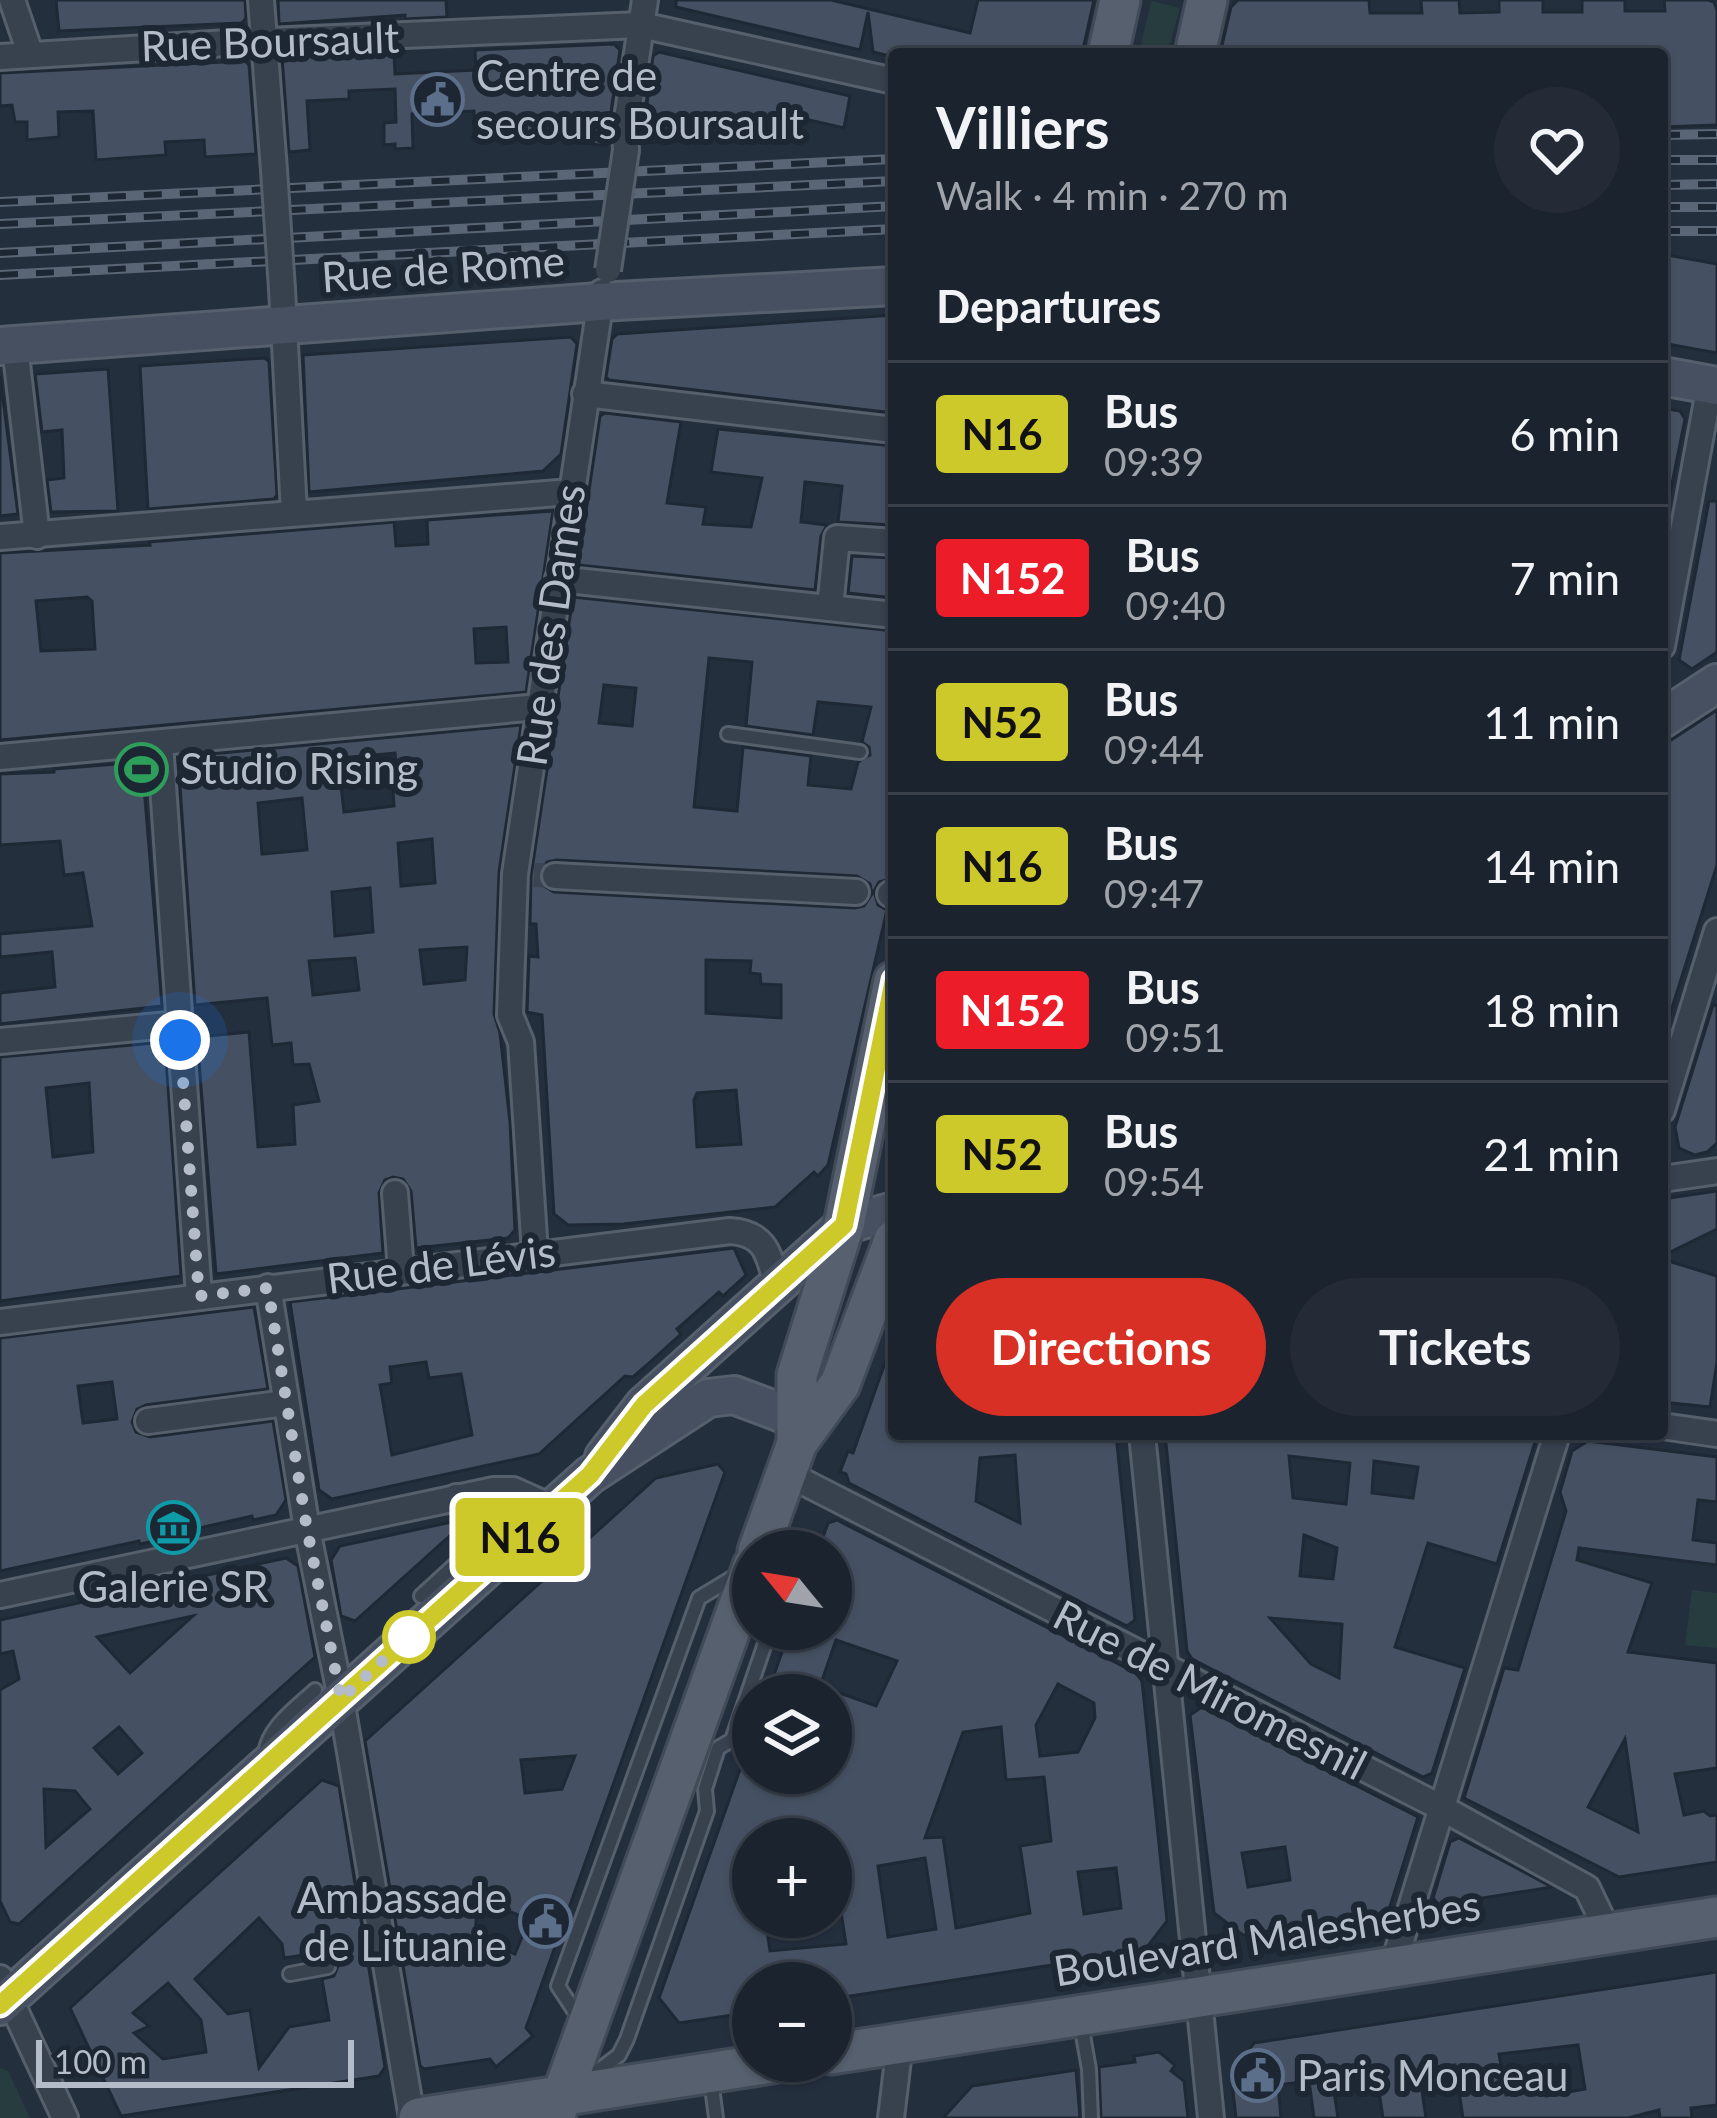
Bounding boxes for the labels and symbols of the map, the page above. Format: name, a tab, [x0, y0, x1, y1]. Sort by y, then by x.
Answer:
street label: Rue Boursault	[140, 12, 400, 70]
place label: Centre de secours Boursault	[476, 50, 804, 148]
public building icon: Centre de secours Boursault	[409, 72, 465, 128]
street label: Rue de Rome	[320, 235, 566, 301]
street label: Rue des Dames	[506, 481, 595, 769]
sports icon: Studio Rising	[113, 741, 169, 797]
place label: Studio Rising	[180, 743, 418, 793]
your location	[150, 1010, 210, 1070]
street label: Rue de Lévis	[324, 1225, 558, 1303]
line badge: N16	[451, 1498, 589, 1576]
museum icon: Galerie SR	[145, 1500, 201, 1556]
north arrow	[732, 1530, 852, 1650]
place label: Galerie SR	[78, 1561, 269, 1611]
street label: Rue de Miromesnil	[1046, 1589, 1375, 1789]
unlabelled marker	[384, 1612, 434, 1662]
place label: Ambassade de Lituanie	[297, 1872, 507, 1970]
street label: Boulevard Malesherbes	[1050, 1879, 1484, 1995]
public building icon: Ambassade de Lituanie	[518, 1894, 574, 1950]
scale bar	[36, 2034, 354, 2087]
public building icon: Paris Monceau	[1230, 2048, 1286, 2104]
place label: Paris Monceau	[1297, 2050, 1568, 2100]

